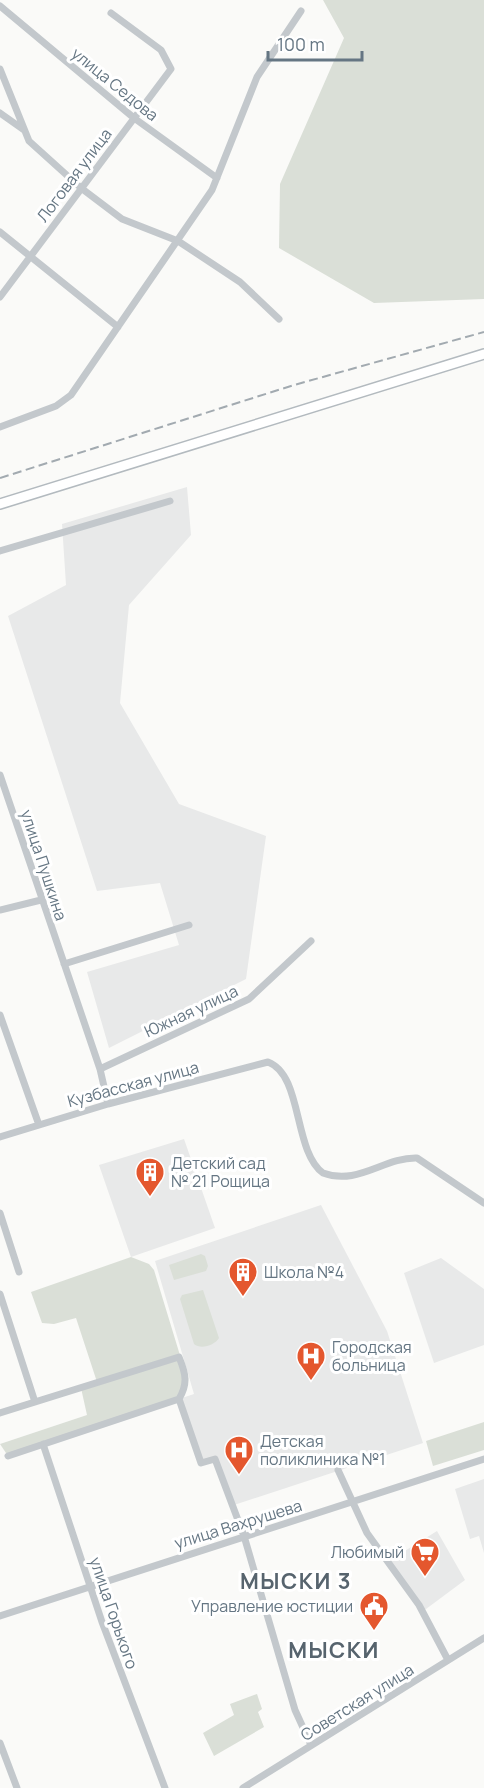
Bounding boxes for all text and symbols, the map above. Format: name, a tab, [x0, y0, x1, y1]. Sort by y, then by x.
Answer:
scale bar	[268, 24, 362, 62]
text: 100 m	[277, 32, 325, 56]
street label: улица Седова	[67, 42, 163, 126]
street label: Логовая улица	[31, 124, 117, 226]
street label: улица Пушкина	[16, 807, 72, 923]
street label: Южная улица	[141, 980, 241, 1042]
street label: Кузбасская улица	[65, 1056, 201, 1112]
place label: Детский сад № 21 Рощица	[171, 1152, 270, 1192]
building icon: Детский сад № 21 Рощица	[134, 1156, 166, 1198]
building icon: Школа №4	[227, 1256, 259, 1298]
place label: Школа №4	[264, 1261, 344, 1283]
place label: Городская больница	[332, 1336, 412, 1376]
hospital icon: Городская больница	[295, 1340, 327, 1382]
place label: Детская поликлиника №1	[260, 1430, 386, 1470]
hospital icon: Детская поликлиника №1	[223, 1434, 255, 1476]
street label: улица Вахрушева	[172, 1494, 304, 1554]
supermarket icon: Любимый	[409, 1536, 441, 1578]
place label: Любимый	[331, 1541, 404, 1563]
street label: улица Горького	[85, 1554, 143, 1672]
district label: МЫСКИ 3	[240, 1566, 352, 1596]
public building icon: Управление юстиции	[358, 1590, 390, 1632]
place label: Управление юстиции	[191, 1595, 353, 1617]
district label: МЫСКИ	[288, 1635, 380, 1665]
street label: Советская улица	[296, 1658, 418, 1746]

